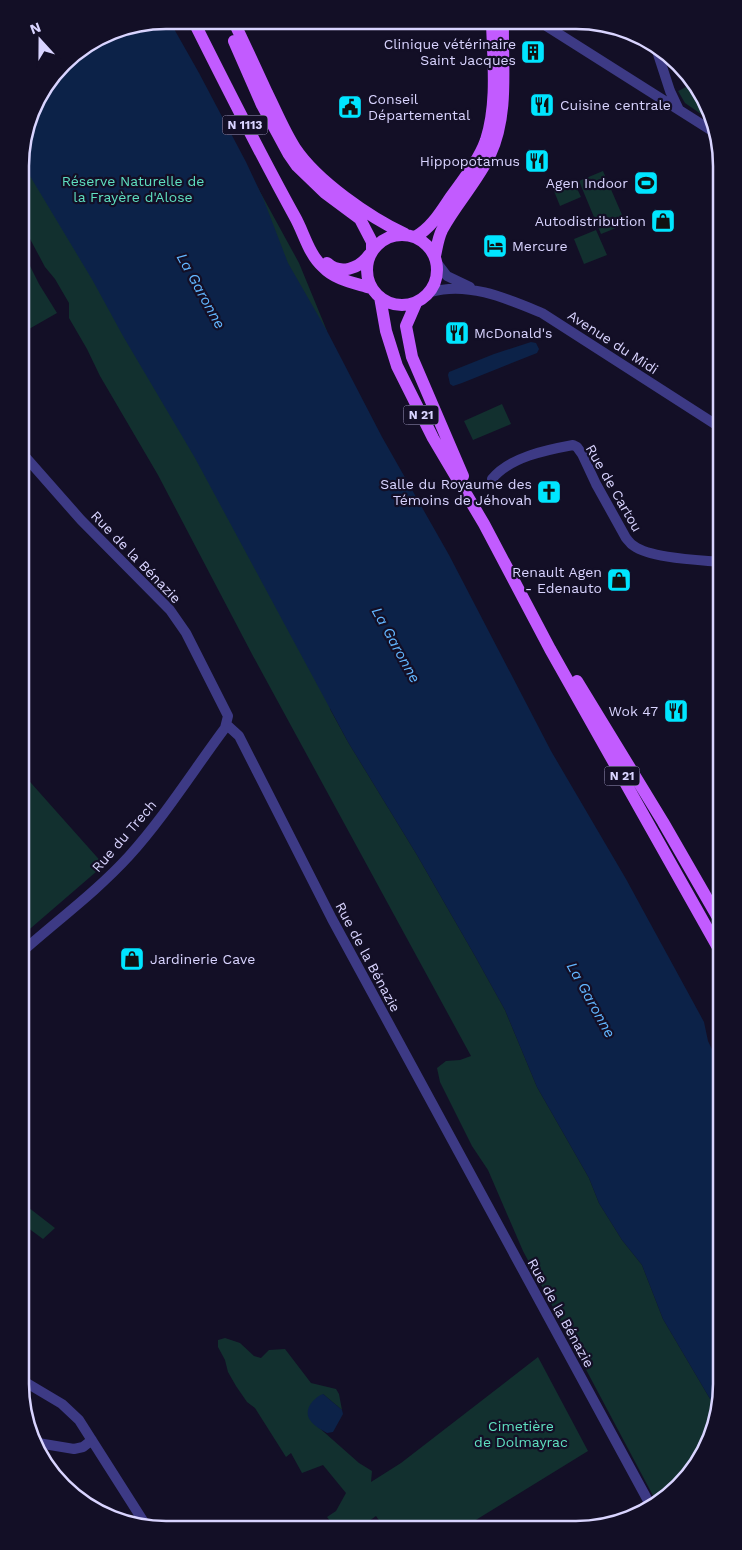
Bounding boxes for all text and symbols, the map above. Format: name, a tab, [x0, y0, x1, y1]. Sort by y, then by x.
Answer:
north arrow	[15, 15, 65, 65]
text: N	[28, 19, 43, 37]
place label: Clinique vétérinaire Saint Jacques	[384, 36, 516, 68]
building icon: Clinique vétérinaire Saint Jacques	[520, 39, 546, 65]
place label: Conseil Départemental	[368, 91, 471, 123]
restaurant icon: Cuisine centrale	[529, 92, 555, 118]
public building icon: Conseil Départemental	[337, 94, 363, 120]
place label: Cuisine centrale	[560, 97, 671, 113]
road number: N 1113	[222, 116, 268, 134]
restaurant icon: Hippopotamus	[524, 148, 550, 174]
place label: Hippopotamus	[420, 153, 520, 169]
sports icon: Agen Indoor	[633, 170, 659, 196]
park label: Réserve Naturelle de la Frayère d'Alose	[62, 173, 204, 205]
place label: Agen Indoor	[546, 175, 628, 191]
shop icon: Autodistribution	[650, 208, 676, 234]
place label: Autodistribution	[535, 213, 646, 229]
hotel icon: Mercure	[482, 233, 508, 259]
place label: Mercure	[512, 238, 567, 254]
water label: La Garonne	[173, 250, 229, 332]
street label: Avenue du Midi	[565, 307, 661, 377]
restaurant icon: McDonald's	[444, 320, 470, 346]
place label: McDonald's	[474, 325, 552, 341]
road number: N 21	[404, 406, 438, 424]
street label: Rue de Cartou	[583, 442, 645, 534]
place label: Salle du Royaume des Témoins de Jéhovah	[380, 476, 532, 508]
church icon: Salle du Royaume des Témoins de Jéhovah	[536, 479, 562, 505]
street label: Rue de la Bénazie	[88, 508, 184, 606]
place label: Renault Agen - Edenauto	[512, 564, 602, 596]
shop icon: Renault Agen - Edenauto	[606, 567, 632, 593]
water label: La Garonne	[368, 604, 424, 686]
restaurant icon: Wok 47	[663, 698, 689, 724]
place label: Wok 47	[609, 703, 658, 719]
road number: N 21	[604, 766, 640, 786]
street label: Rue du Trech	[88, 797, 160, 875]
street label: Rue de la Bénazie	[332, 899, 404, 1015]
shop icon: Jardinerie Cave	[119, 946, 145, 972]
place label: Jardinerie Cave	[150, 951, 255, 967]
water label: La Garonne	[563, 959, 619, 1041]
street label: Rue de la Bénazie	[524, 1256, 598, 1370]
park label: Cimetière de Dolmayrac	[474, 1418, 568, 1450]

